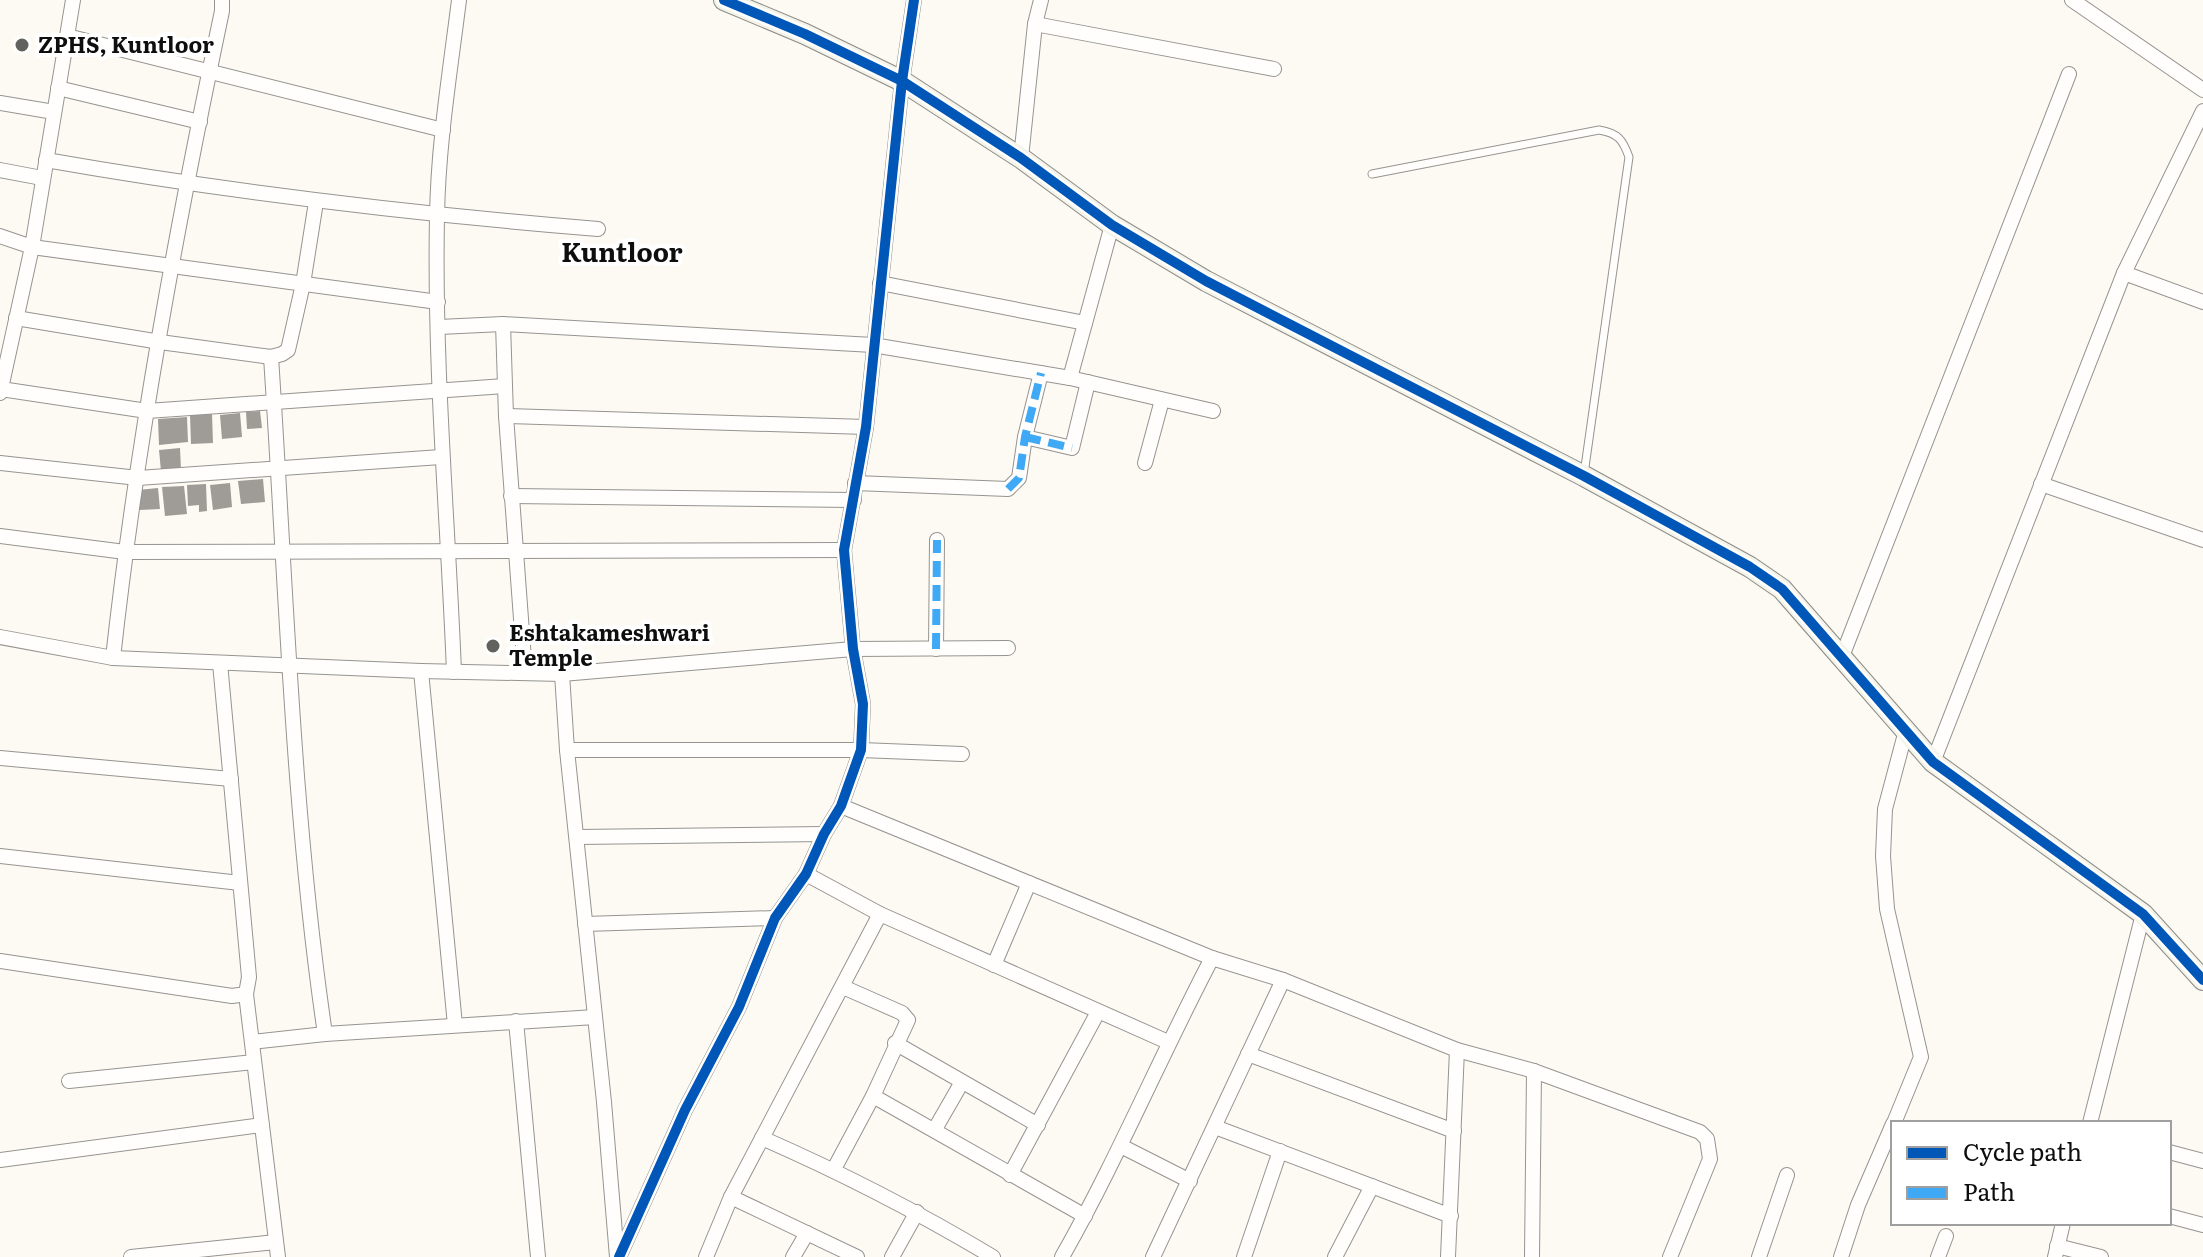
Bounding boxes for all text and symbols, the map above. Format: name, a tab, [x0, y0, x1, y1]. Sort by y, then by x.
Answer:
place label: ZPHS, Kuntloor	[38, 27, 214, 60]
marker: ZPHS, Kuntloor	[13, 36, 31, 54]
district label: Kuntloor	[561, 231, 683, 270]
place label: Eshtakameshwari Temple	[509, 615, 710, 673]
marker: Eshtakameshwari Temple	[484, 637, 502, 655]
legend	[1891, 1121, 2171, 1225]
text: Cycle path	[1963, 1133, 2082, 1168]
text: Path	[1963, 1173, 2015, 1208]

